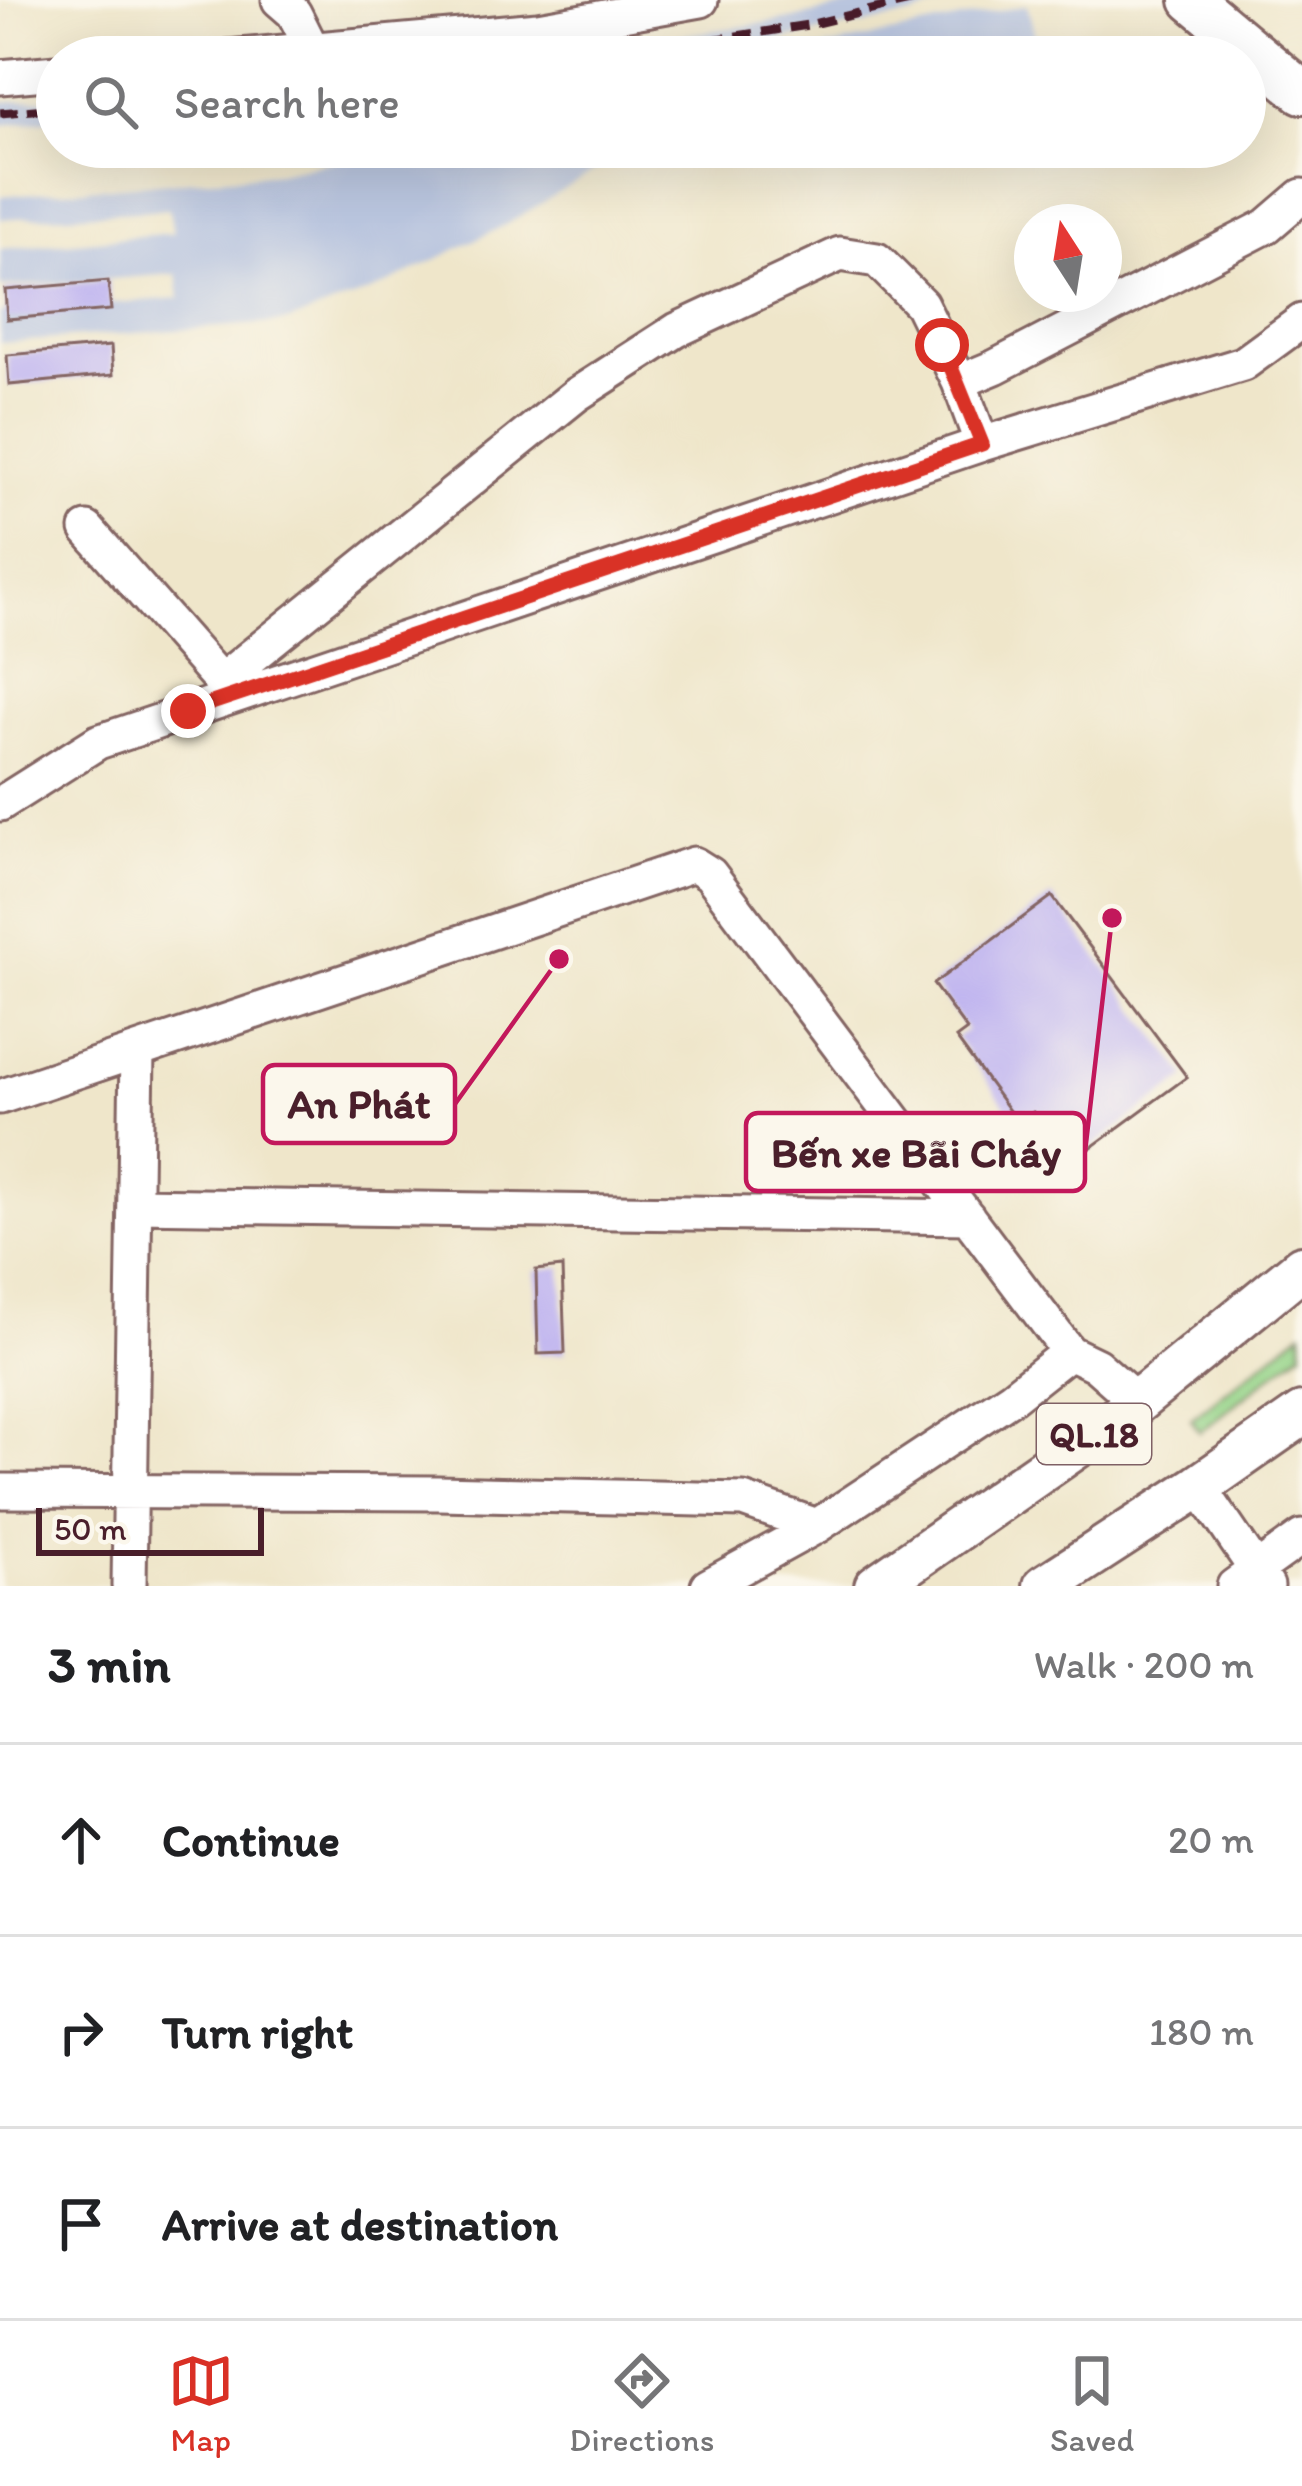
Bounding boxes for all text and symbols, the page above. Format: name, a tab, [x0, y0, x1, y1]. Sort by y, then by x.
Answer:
search box	[36, 36, 1266, 168]
icon: search	[78, 69, 144, 135]
text: Search here	[174, 75, 400, 129]
north arrow	[1014, 204, 1122, 312]
route start	[915, 318, 969, 372]
route end	[161, 684, 215, 738]
callout: An Phát	[263, 1065, 455, 1143]
text: An Phát	[287, 1078, 431, 1129]
callout: Bến xe Bãi Cháy	[746, 1113, 1085, 1191]
text: Bến xe Bãi Cháy	[771, 1127, 1061, 1178]
road number: QL.18	[1037, 1404, 1151, 1464]
scale bar	[36, 1502, 264, 1555]
text: 50 m	[54, 1509, 127, 1548]
text: 3 min	[48, 1634, 170, 1695]
text: Walk · 200 m	[1034, 1641, 1254, 1688]
icon: ahead	[48, 1807, 114, 1873]
text: Continue	[162, 1813, 340, 1867]
text: 20 m	[1168, 1816, 1254, 1863]
icon: right	[48, 1999, 114, 2065]
text: Turn right	[162, 2005, 353, 2059]
text: 180 m	[1149, 2008, 1254, 2055]
icon: arrive	[48, 2191, 114, 2257]
text: Arrive at destination	[162, 2197, 558, 2251]
tab: Map	[168, 2348, 234, 2459]
tab: Directions	[569, 2348, 714, 2459]
tab: Saved	[1050, 2348, 1134, 2459]

